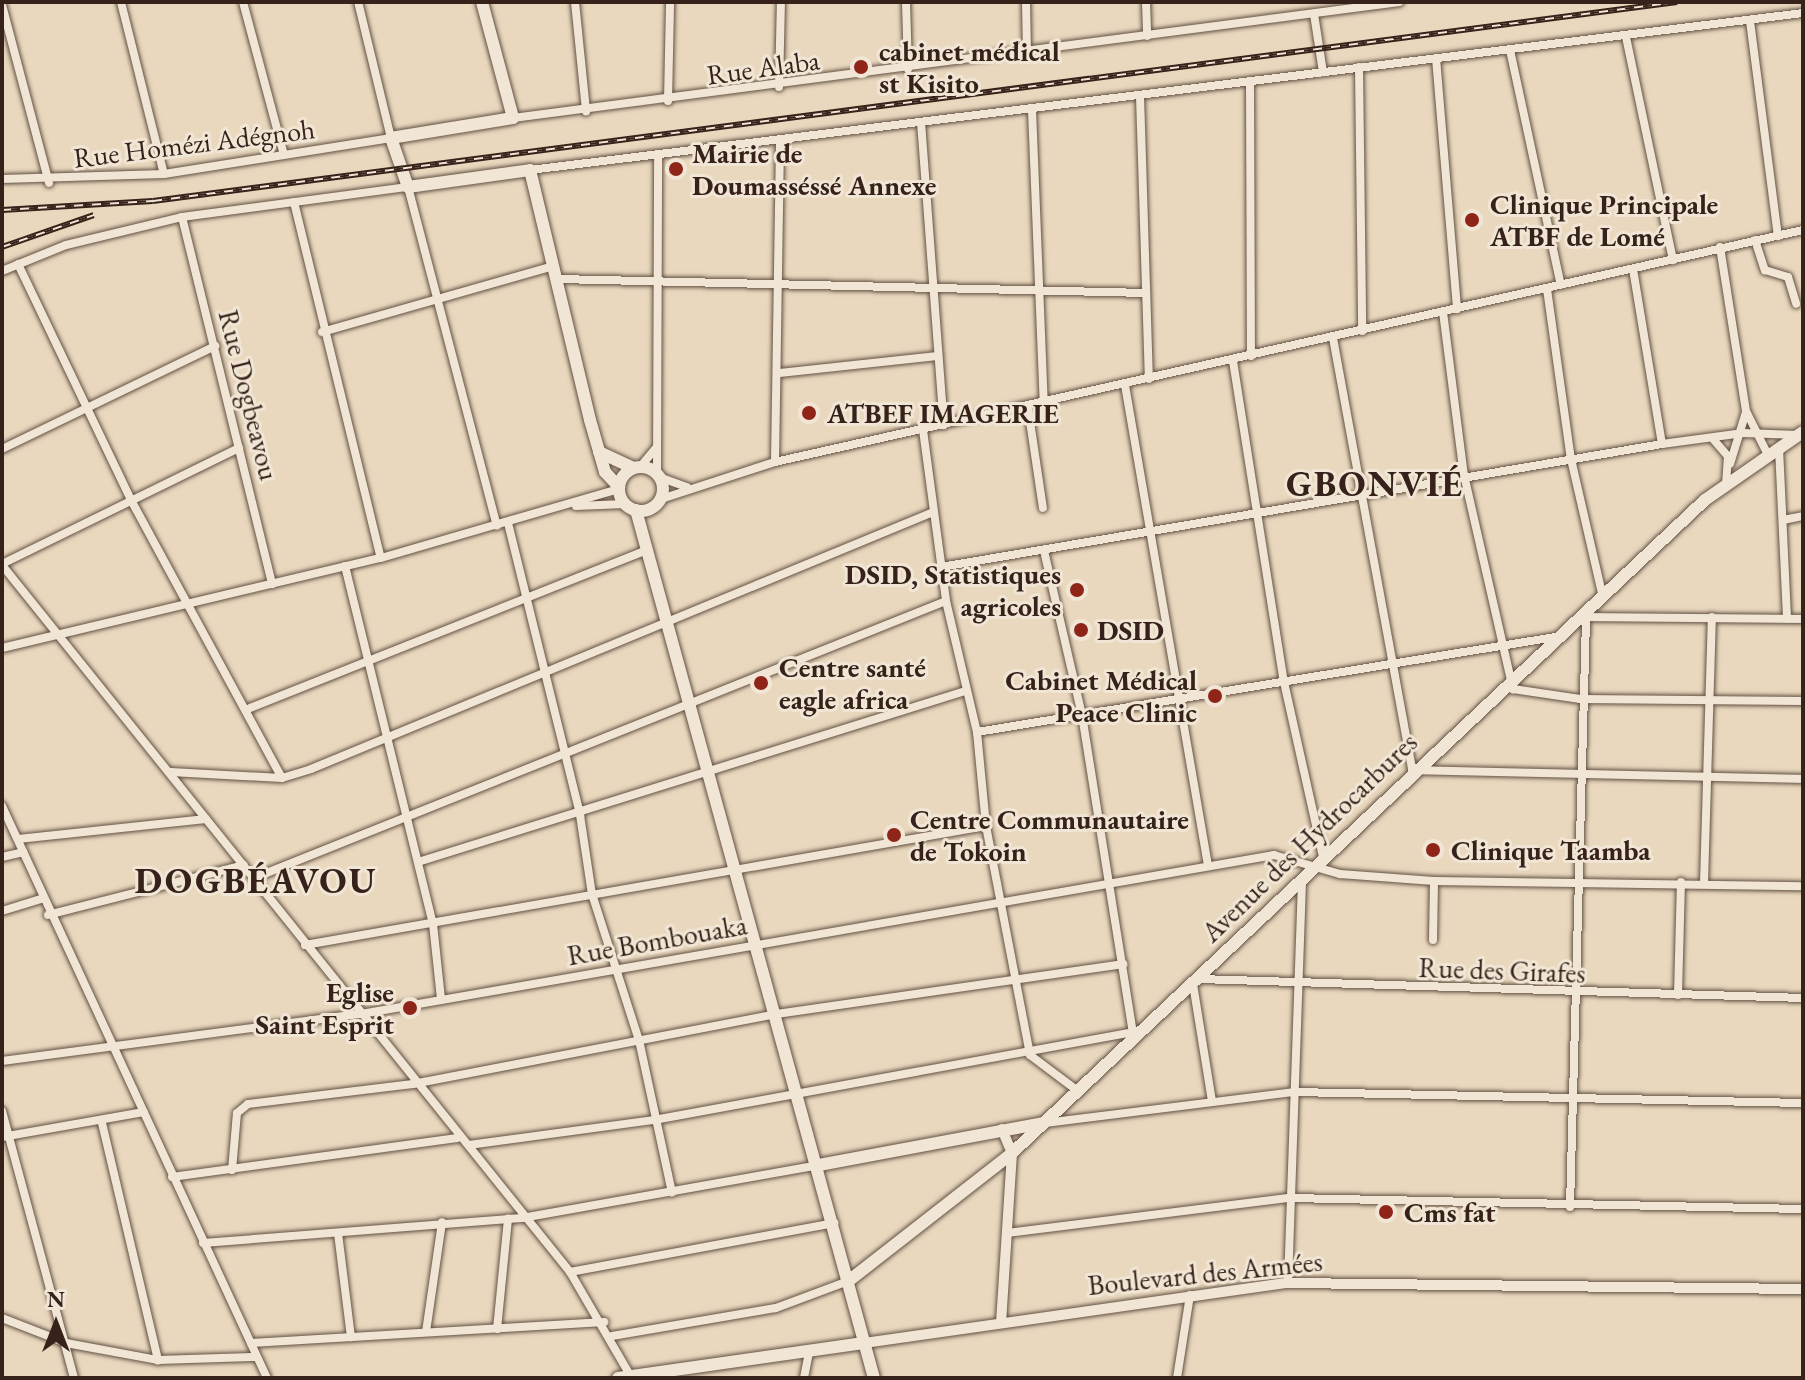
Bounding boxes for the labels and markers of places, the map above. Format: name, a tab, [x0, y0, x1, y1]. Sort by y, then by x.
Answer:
place label: cabinet médical st Kisito	[879, 34, 1060, 100]
marker: cabinet médical st Kisito	[850, 56, 872, 78]
place label: Mairie de Doumasséssé Annexe	[692, 136, 936, 202]
marker: Mairie de Doumasséssé Annexe	[667, 160, 685, 178]
place label: Clinique Principale ATBF de Lomé	[1490, 187, 1718, 253]
marker: Clinique Principale ATBF de Lomé	[1461, 209, 1483, 231]
place label: ATBEF IMAGERIE	[827, 396, 1059, 430]
marker: ATBEF IMAGERIE	[798, 402, 820, 424]
place label: DSID, Statistiques agricoles	[845, 557, 1061, 623]
marker: DSID, Statistiques agricoles	[1068, 581, 1086, 599]
place label: DSID	[1097, 613, 1164, 647]
marker: DSID	[1072, 621, 1090, 639]
place label: Centre santé eagle africa	[779, 650, 926, 716]
place label: Cabinet Médical Peace Clinic	[1005, 663, 1197, 729]
marker: Centre santé eagle africa	[750, 672, 772, 694]
marker: Cabinet Médical Peace Clinic	[1204, 685, 1226, 707]
place label: Centre Communautaire de Tokoin	[910, 802, 1189, 868]
marker: Centre Communautaire de Tokoin	[885, 826, 903, 844]
place label: Clinique Taamba	[1451, 833, 1651, 867]
marker: Clinique Taamba	[1422, 839, 1444, 861]
place label: Eglise Saint Esprit	[255, 975, 394, 1041]
marker: Eglise Saint Esprit	[401, 999, 419, 1017]
place label: Cms fat	[1404, 1195, 1496, 1229]
marker: Cms fat	[1375, 1201, 1397, 1223]

